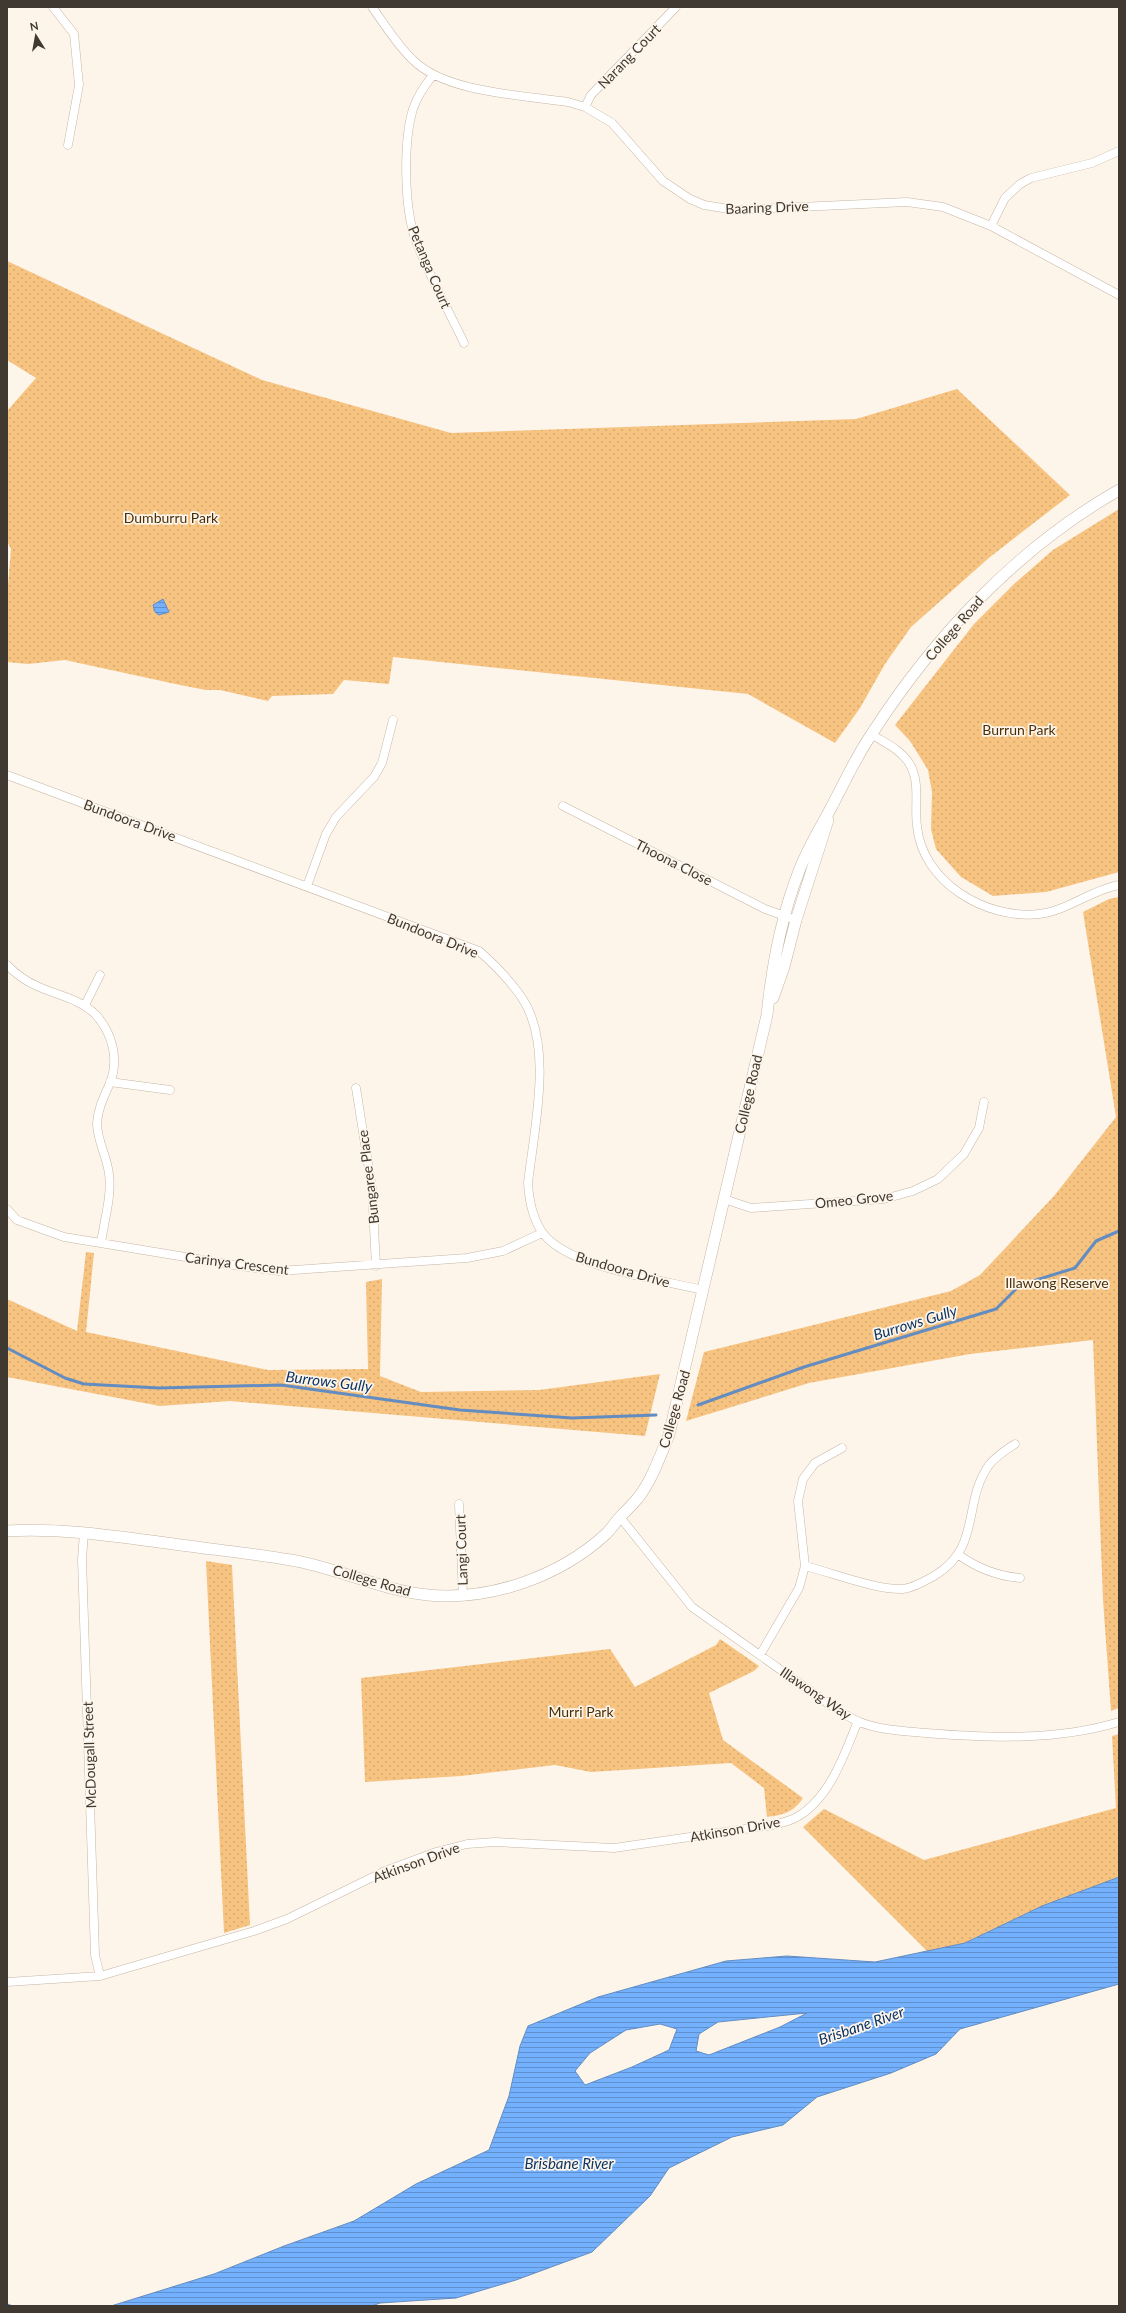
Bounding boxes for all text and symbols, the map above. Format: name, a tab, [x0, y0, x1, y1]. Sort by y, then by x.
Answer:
north arrow	[16, 16, 56, 56]
text: N	[29, 19, 39, 33]
street label: Narang Court	[594, 20, 664, 92]
street label: Baaring Drive	[725, 197, 809, 217]
street label: Petanga Court	[405, 223, 455, 311]
park label: Dumburru Park	[124, 509, 219, 526]
street label: College Road	[921, 592, 987, 664]
park label: Burrun Park	[982, 721, 1057, 738]
street label: Bundoora Drive	[81, 795, 179, 845]
street label: Thoona Close	[633, 835, 715, 889]
street label: Bundoora Drive	[385, 909, 481, 961]
street label: College Road	[731, 1053, 765, 1135]
street label: Bungaree Place	[354, 1129, 382, 1225]
street label: Omeo Grove	[814, 1186, 894, 1212]
street label: Bundoora Drive	[574, 1247, 672, 1291]
street label: Carinya Crescent	[184, 1248, 290, 1278]
park label: Illawong Reserve	[1005, 1274, 1109, 1291]
water label: Burrows Gully	[871, 1300, 960, 1343]
water label: Burrows Gully	[285, 1367, 374, 1395]
street label: College Road	[655, 1368, 693, 1450]
street label: Langi Court	[451, 1514, 471, 1586]
street label: College Road	[331, 1561, 413, 1599]
street label: Illawong Way	[777, 1663, 856, 1724]
street label: McDougall Street	[79, 1701, 99, 1809]
park label: Murri Park	[548, 1703, 614, 1720]
street label: Atkinson Drive	[689, 1813, 781, 1845]
street label: Atkinson Drive	[370, 1838, 462, 1886]
water label: Brisbane River	[816, 2002, 907, 2048]
water label: Brisbane River	[524, 2154, 614, 2172]

